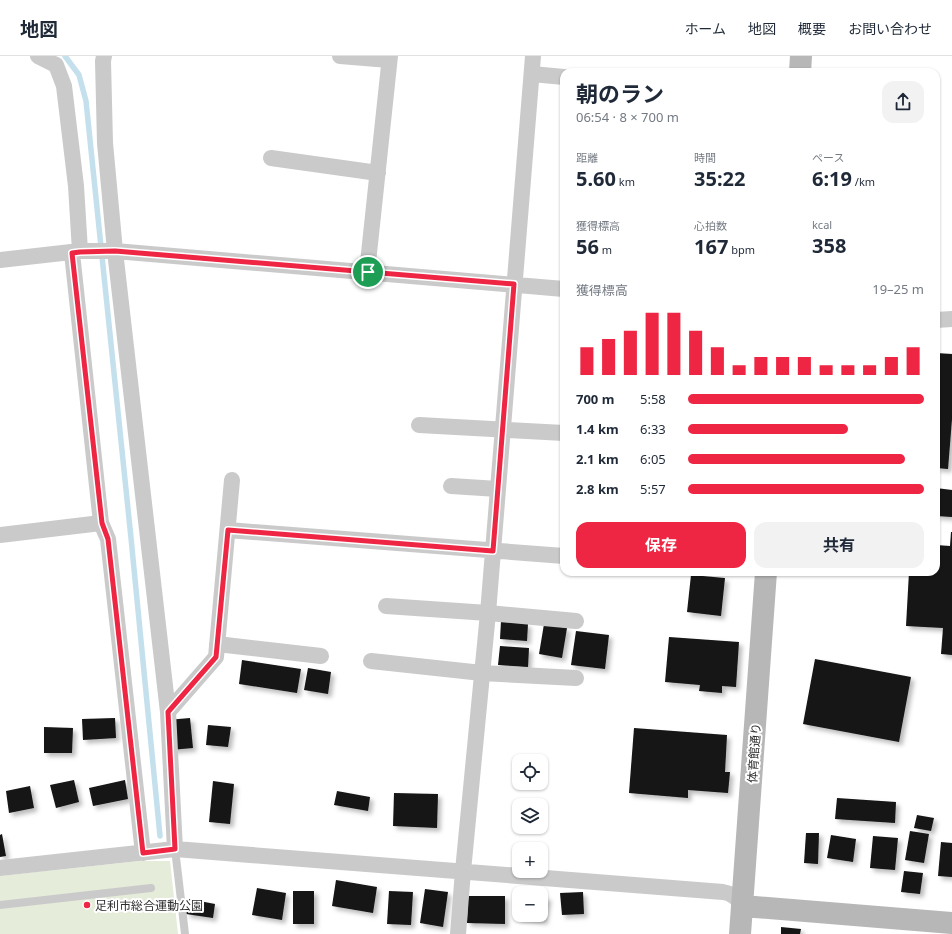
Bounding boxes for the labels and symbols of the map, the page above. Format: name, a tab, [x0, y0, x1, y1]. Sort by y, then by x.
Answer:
pin	[351, 255, 385, 289]
street label: 体育館通り	[743, 722, 765, 784]
place label: 足利市総合運動公園	[95, 897, 203, 914]
marker: 足利市総合運動公園	[82, 900, 92, 910]

